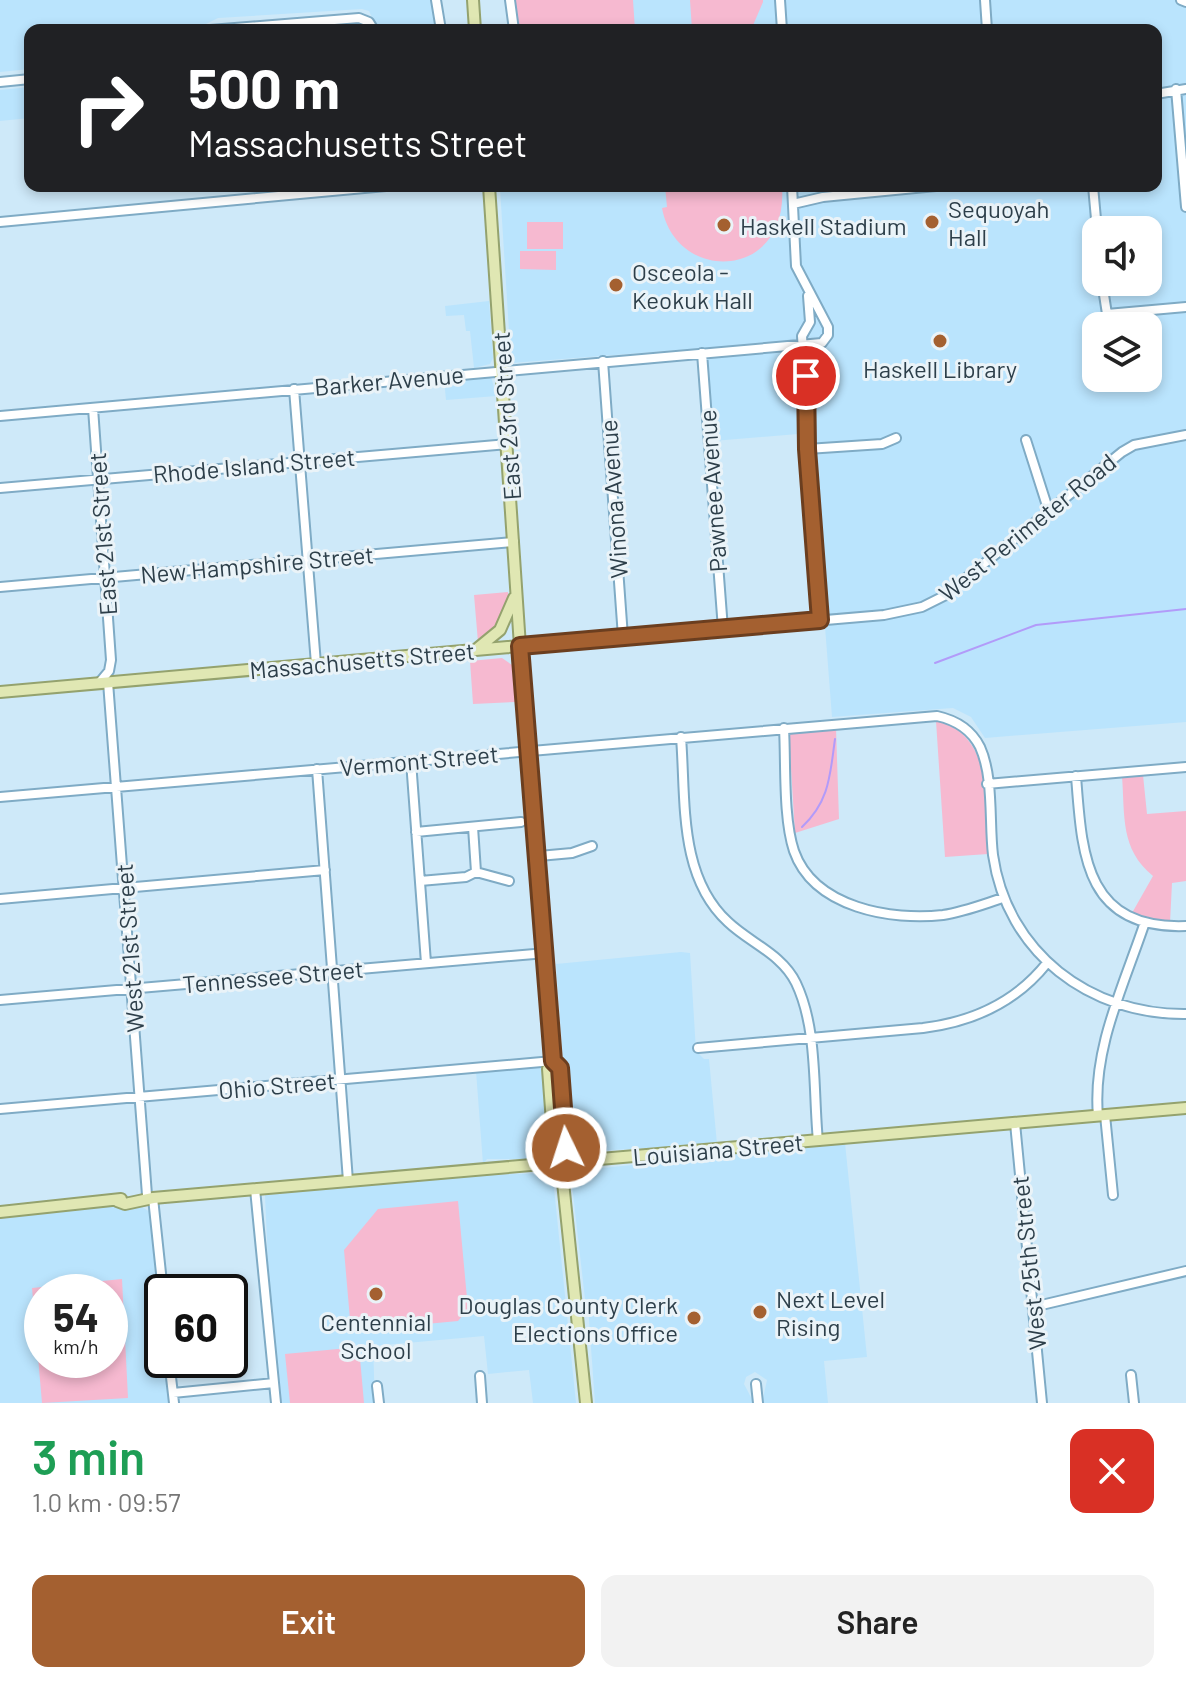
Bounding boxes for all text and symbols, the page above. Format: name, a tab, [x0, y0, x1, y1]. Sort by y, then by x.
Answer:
text: 500 m	[188, 53, 340, 120]
icon: right	[56, 56, 160, 160]
text: Massachusetts Street	[188, 121, 527, 164]
place label: Sequoyah Hall	[948, 194, 1050, 251]
place label: Haskell Stadium	[740, 211, 907, 240]
marker: Sequoyah Hall	[923, 213, 941, 231]
marker: Haskell Stadium	[715, 216, 733, 234]
map controls	[1082, 216, 1162, 392]
button: sound	[1082, 216, 1162, 296]
place label: Osceola - Keokuk Hall	[632, 257, 753, 314]
marker: Osceola - Keokuk Hall	[607, 276, 625, 294]
button: layers	[1082, 312, 1162, 392]
street label: East 23rd Street	[486, 331, 526, 501]
marker: Haskell Library	[931, 332, 949, 350]
pin	[772, 342, 840, 410]
icon: arrive	[784, 354, 828, 398]
place label: Haskell Library	[863, 354, 1017, 383]
street label: Barker Avenue	[313, 359, 465, 401]
street label: Pawnee Avenue	[692, 409, 732, 573]
street label: Winona Avenue	[593, 419, 633, 579]
street label: Rhode Island Street	[152, 442, 356, 488]
street label: West Perimeter Road	[933, 447, 1121, 607]
street label: East 21st Street	[82, 452, 122, 616]
street label: New Hampshire Street	[139, 539, 375, 589]
street label: Massachusetts Street	[248, 636, 476, 684]
street label: Vermont Street	[338, 739, 500, 781]
street label: West 21st Street	[109, 863, 149, 1033]
street label: Tennessee Street	[181, 954, 365, 998]
street label: Ohio Street	[217, 1065, 337, 1105]
position arrow	[524, 1106, 608, 1190]
street label: Louisiana Street	[631, 1127, 805, 1171]
street label: West 25th Street	[1004, 1175, 1052, 1351]
speed limit sign: 60	[144, 1274, 248, 1378]
place label: Next Level Rising	[776, 1284, 885, 1341]
marker: Centennial School	[367, 1285, 385, 1303]
place label: Douglas County Clerk Elections Office	[459, 1290, 678, 1347]
text: 54	[53, 1292, 99, 1340]
marker: Next Level Rising	[751, 1303, 769, 1321]
place label: Centennial School	[320, 1307, 432, 1364]
marker: Douglas County Clerk Elections Office	[685, 1309, 703, 1327]
text: km/h	[53, 1334, 99, 1358]
text: 3 min	[32, 1427, 145, 1485]
button: close	[1070, 1429, 1154, 1513]
text: 1.0 km · 09:57	[32, 1486, 180, 1517]
button: Exit	[32, 1575, 585, 1667]
button: Share	[601, 1575, 1154, 1667]

